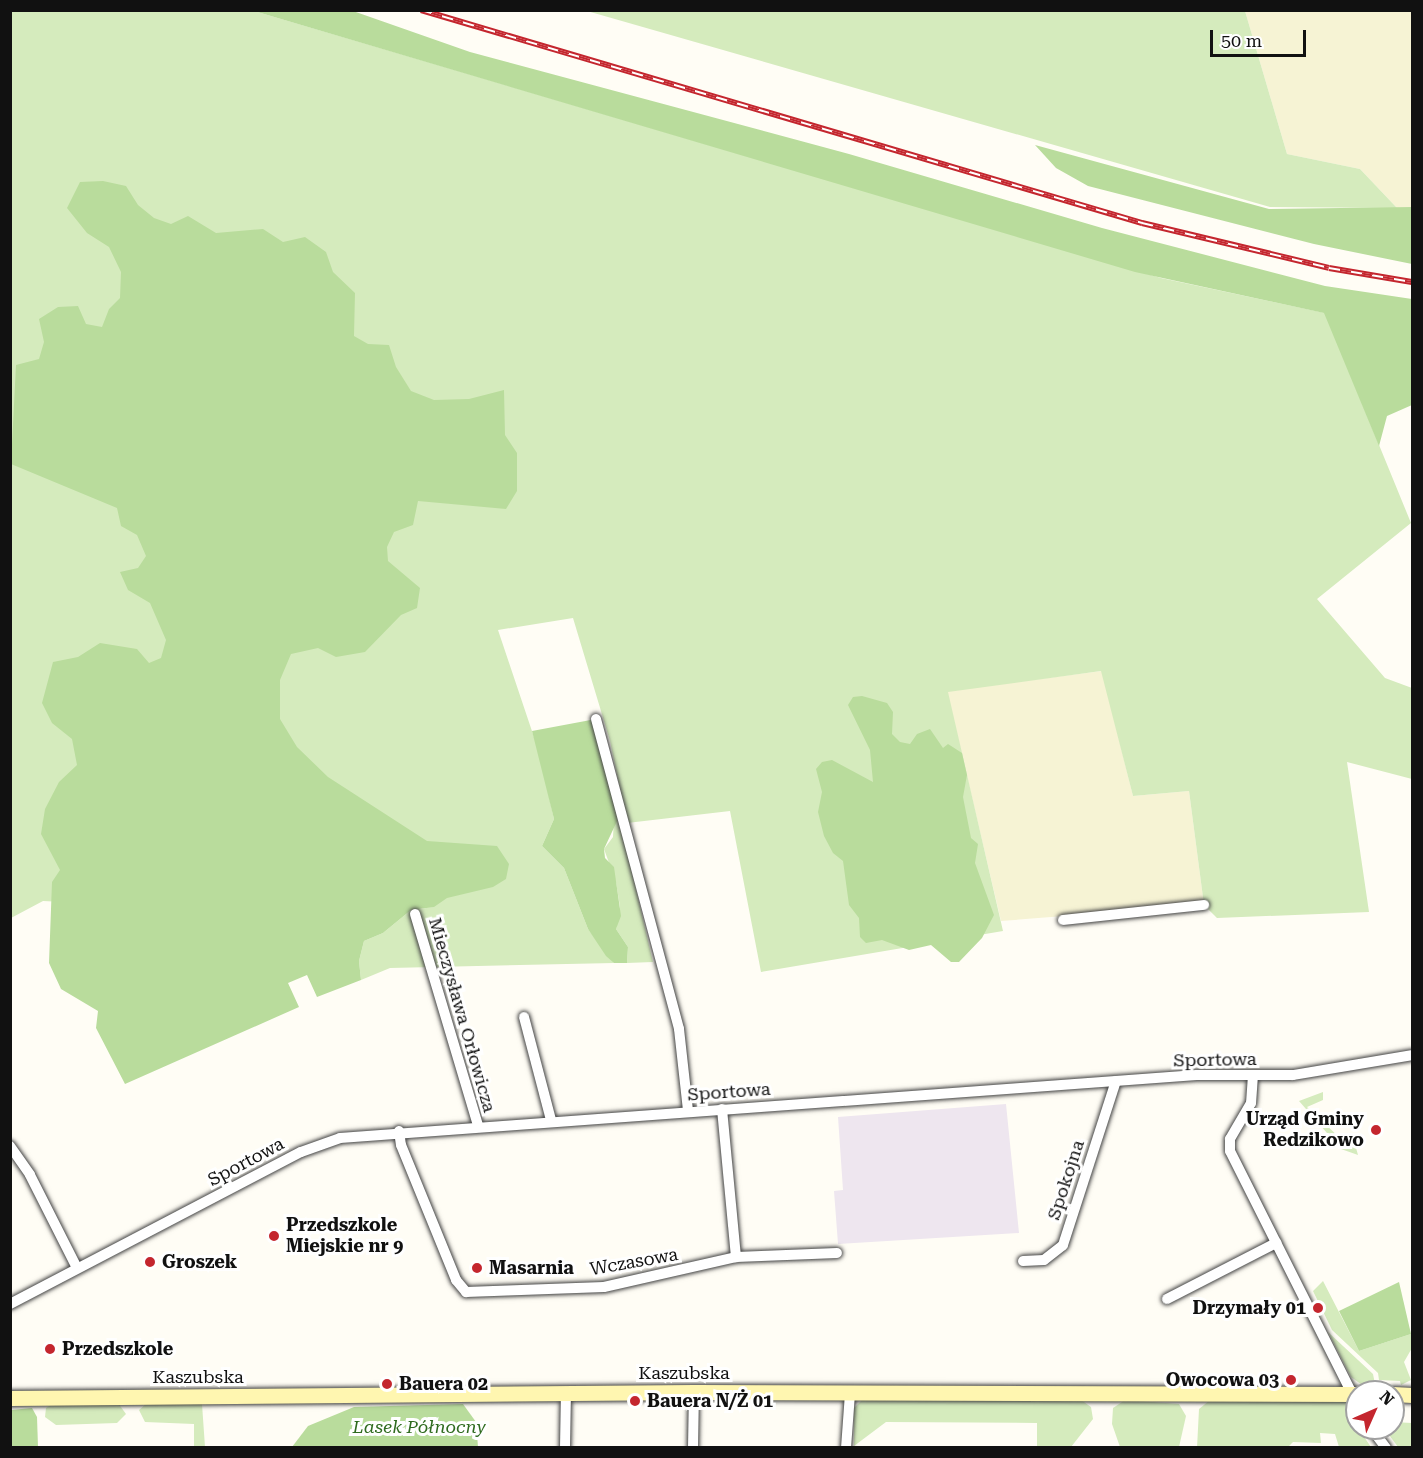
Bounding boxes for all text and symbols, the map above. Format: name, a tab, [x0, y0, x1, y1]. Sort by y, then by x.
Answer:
scale bar	[1213, 18, 1309, 56]
text: 50 m	[1221, 30, 1262, 51]
street label: Mieczysława Orłowicza	[424, 915, 500, 1115]
street label: Sportowa	[1173, 1048, 1257, 1072]
street label: Sportowa	[687, 1078, 771, 1106]
place label: Urząd Gminy Redzikowo	[1246, 1109, 1364, 1152]
marker: Urząd Gminy Redzikowo	[1369, 1123, 1383, 1137]
street label: Sportowa	[204, 1133, 288, 1191]
street label: Spokojna	[1043, 1137, 1089, 1223]
place label: Przedszkole Miejskie nr 9	[286, 1215, 403, 1258]
marker: Przedszkole Miejskie nr 9	[267, 1229, 281, 1243]
street label: Wczasowa	[588, 1244, 680, 1280]
place label: Groszek	[162, 1251, 237, 1273]
marker: Groszek	[143, 1255, 157, 1269]
place label: Masarnia	[489, 1257, 574, 1279]
marker: Masarnia	[470, 1261, 484, 1275]
place label: Drzymały 01	[1192, 1297, 1306, 1319]
marker: Drzymały 01	[1311, 1301, 1325, 1315]
place label: Przedszkole	[62, 1338, 173, 1360]
marker: Przedszkole	[43, 1342, 57, 1356]
street label: Kaszubska	[638, 1362, 730, 1384]
street label: Kaszubska	[152, 1366, 244, 1388]
place label: Owocowa 03	[1166, 1369, 1279, 1391]
place label: Bauera 02	[399, 1373, 488, 1395]
marker: Owocowa 03	[1284, 1373, 1298, 1387]
marker: Bauera 02	[380, 1377, 394, 1391]
north arrow	[1345, 1380, 1405, 1440]
text: N	[1376, 1387, 1398, 1409]
place label: Bauera N/Ż 01	[647, 1390, 773, 1412]
marker: Bauera N/Ż 01	[628, 1394, 642, 1408]
park label: Lasek Północny	[352, 1416, 486, 1438]

